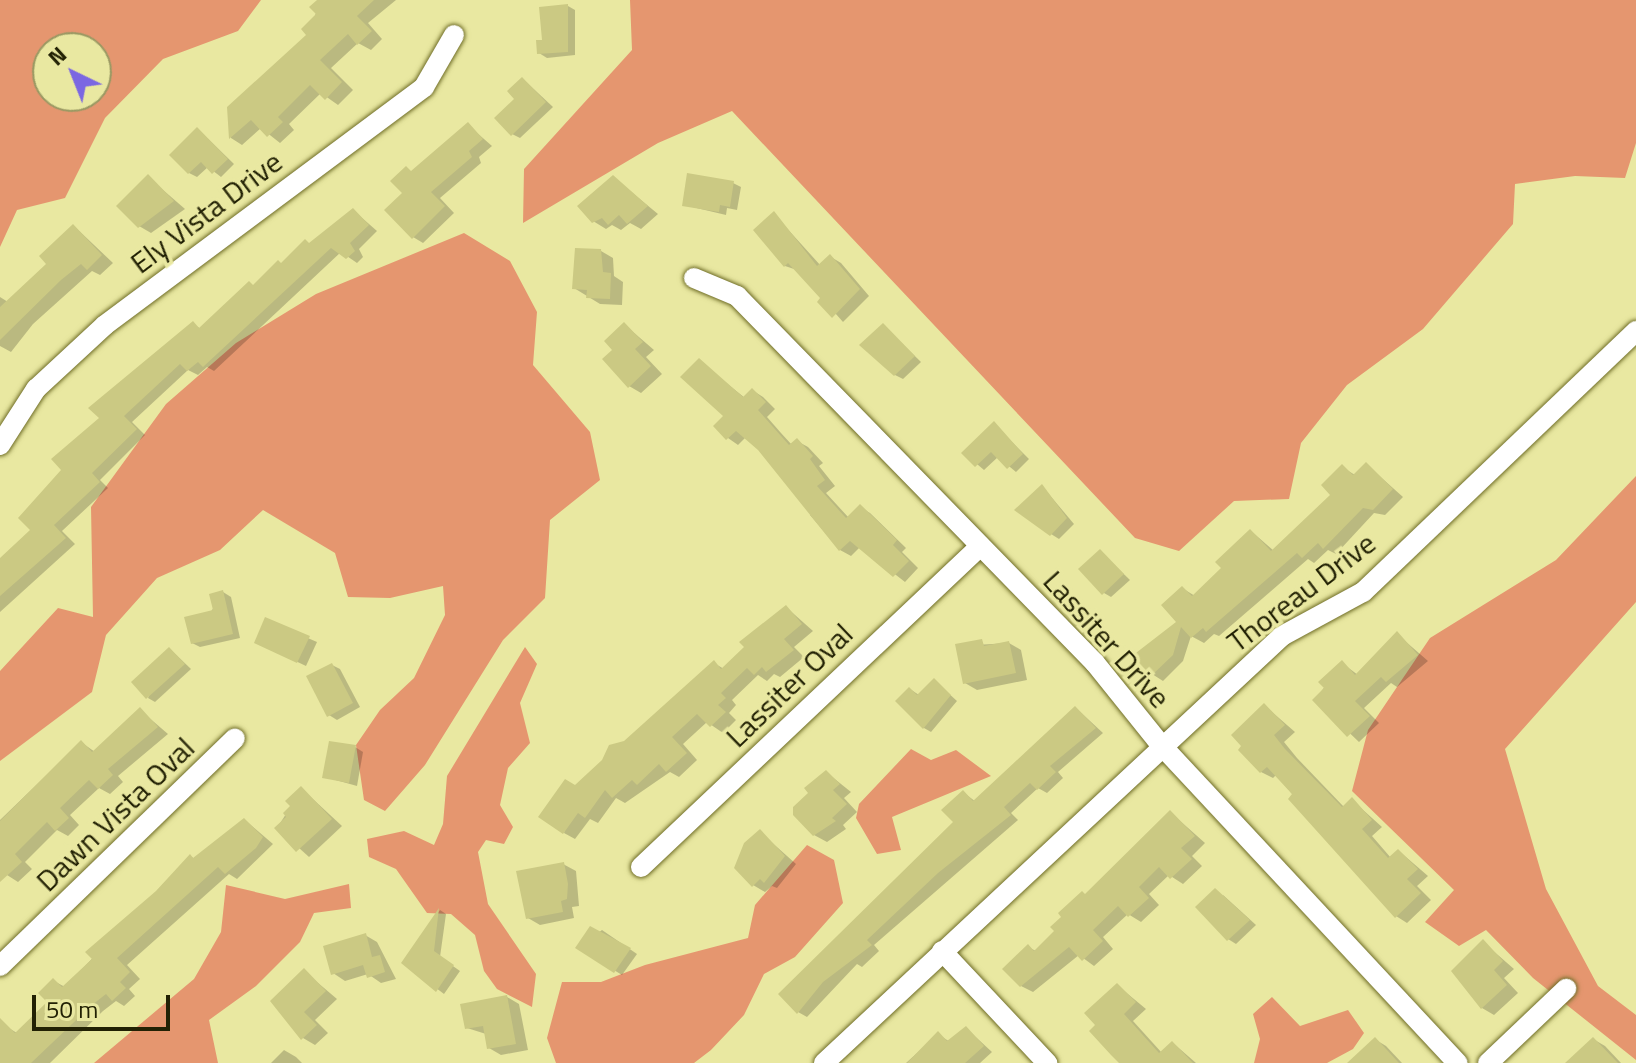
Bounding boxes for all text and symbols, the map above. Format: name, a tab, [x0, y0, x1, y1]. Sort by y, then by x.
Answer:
north arrow	[32, 32, 112, 112]
text: N	[40, 38, 74, 74]
street label: Ely Vista Drive	[123, 143, 289, 281]
street label: Thoreau Drive	[1220, 525, 1382, 659]
street label: Lassiter Drive	[1036, 563, 1178, 715]
street label: Lassiter Oval	[718, 616, 860, 754]
street label: Dawn Vista Oval	[28, 729, 202, 899]
scale bar	[36, 979, 174, 1029]
text: 50 m	[46, 991, 98, 1027]

